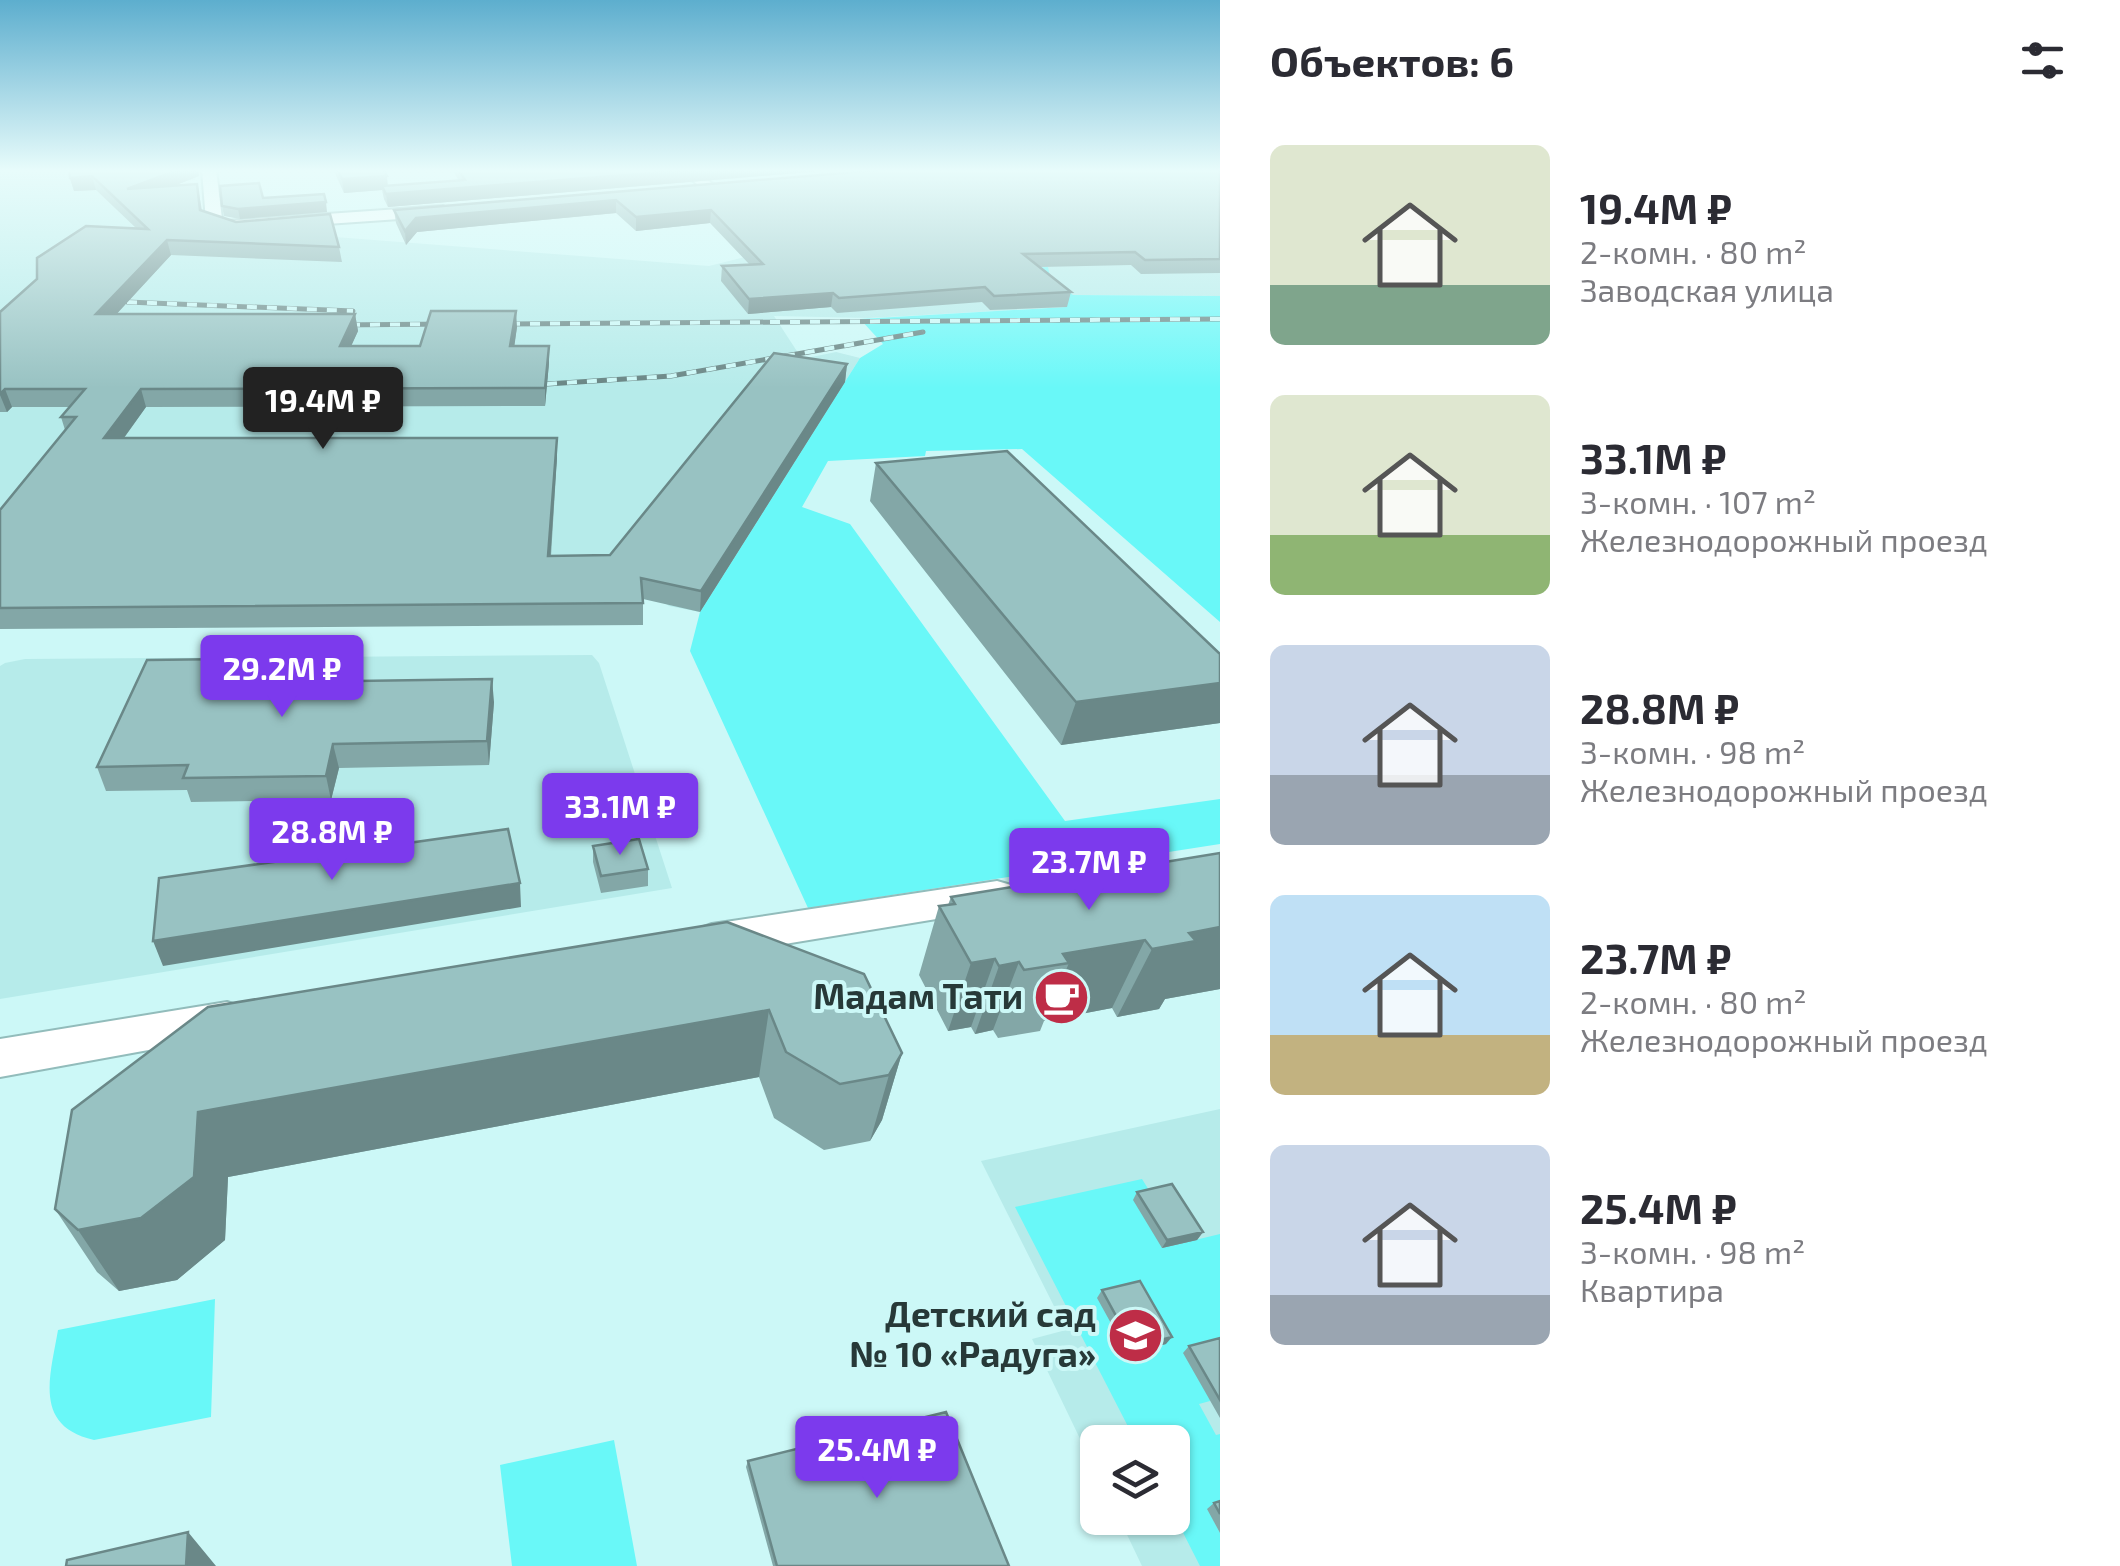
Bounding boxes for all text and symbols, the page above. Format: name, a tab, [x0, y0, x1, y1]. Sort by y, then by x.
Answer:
icon: filters	[2015, 33, 2070, 88]
text: Объектов: 6	[1270, 35, 1514, 85]
text: 19.4M ₽	[1580, 182, 1732, 232]
icon: home	[1350, 185, 1470, 305]
text: 2-комн. · 80 m²	[1580, 232, 1807, 270]
text: Заводская улица	[1580, 270, 1834, 308]
pin: 19.4M ₽	[231, 367, 415, 452]
text: 19.4M ₽	[265, 380, 381, 418]
text: 33.1M ₽	[1580, 432, 1727, 482]
icon: home	[1350, 435, 1470, 555]
text: 3-комн. · 107 m²	[1580, 482, 1816, 520]
text: Железнодорожный проезд	[1580, 520, 1987, 558]
pin: 29.2M ₽	[190, 635, 374, 720]
text: 29.2M ₽	[223, 648, 341, 686]
text: 28.8M ₽	[1580, 682, 1739, 732]
icon: home	[1350, 685, 1470, 805]
text: 3-комн. · 98 m²	[1580, 732, 1805, 770]
text: Железнодорожный проезд	[1580, 770, 1987, 808]
pin: 33.1M ₽	[528, 773, 712, 858]
text: 33.1M ₽	[564, 786, 676, 824]
pin: 28.8M ₽	[240, 798, 424, 883]
text: 28.8M ₽	[271, 811, 393, 849]
pin: 23.7M ₽	[997, 828, 1181, 913]
text: 23.7M ₽	[1031, 841, 1147, 879]
text: 23.7M ₽	[1580, 932, 1732, 982]
icon: home	[1350, 935, 1470, 1055]
cafe icon: Мадам Тати	[1032, 967, 1092, 1027]
place label: Мадам Тати	[813, 974, 1023, 1016]
text: 2-комн. · 80 m²	[1580, 982, 1807, 1020]
text: Железнодорожный проезд	[1580, 1020, 1987, 1058]
text: 25.4M ₽	[1580, 1182, 1737, 1232]
icon: home	[1350, 1185, 1470, 1305]
text: 3-комн. · 98 m²	[1580, 1232, 1805, 1270]
text: Квартира	[1580, 1270, 1724, 1308]
place label: Детский сад № 10 «Радуга»	[849, 1292, 1096, 1375]
school or university icon: Детский сад № 10 «Радуга»	[1105, 1305, 1165, 1365]
pin: 25.4M ₽	[785, 1416, 969, 1501]
map controls	[1080, 1425, 1190, 1535]
button: layers	[1080, 1425, 1190, 1535]
text: 25.4M ₽	[817, 1429, 937, 1467]

